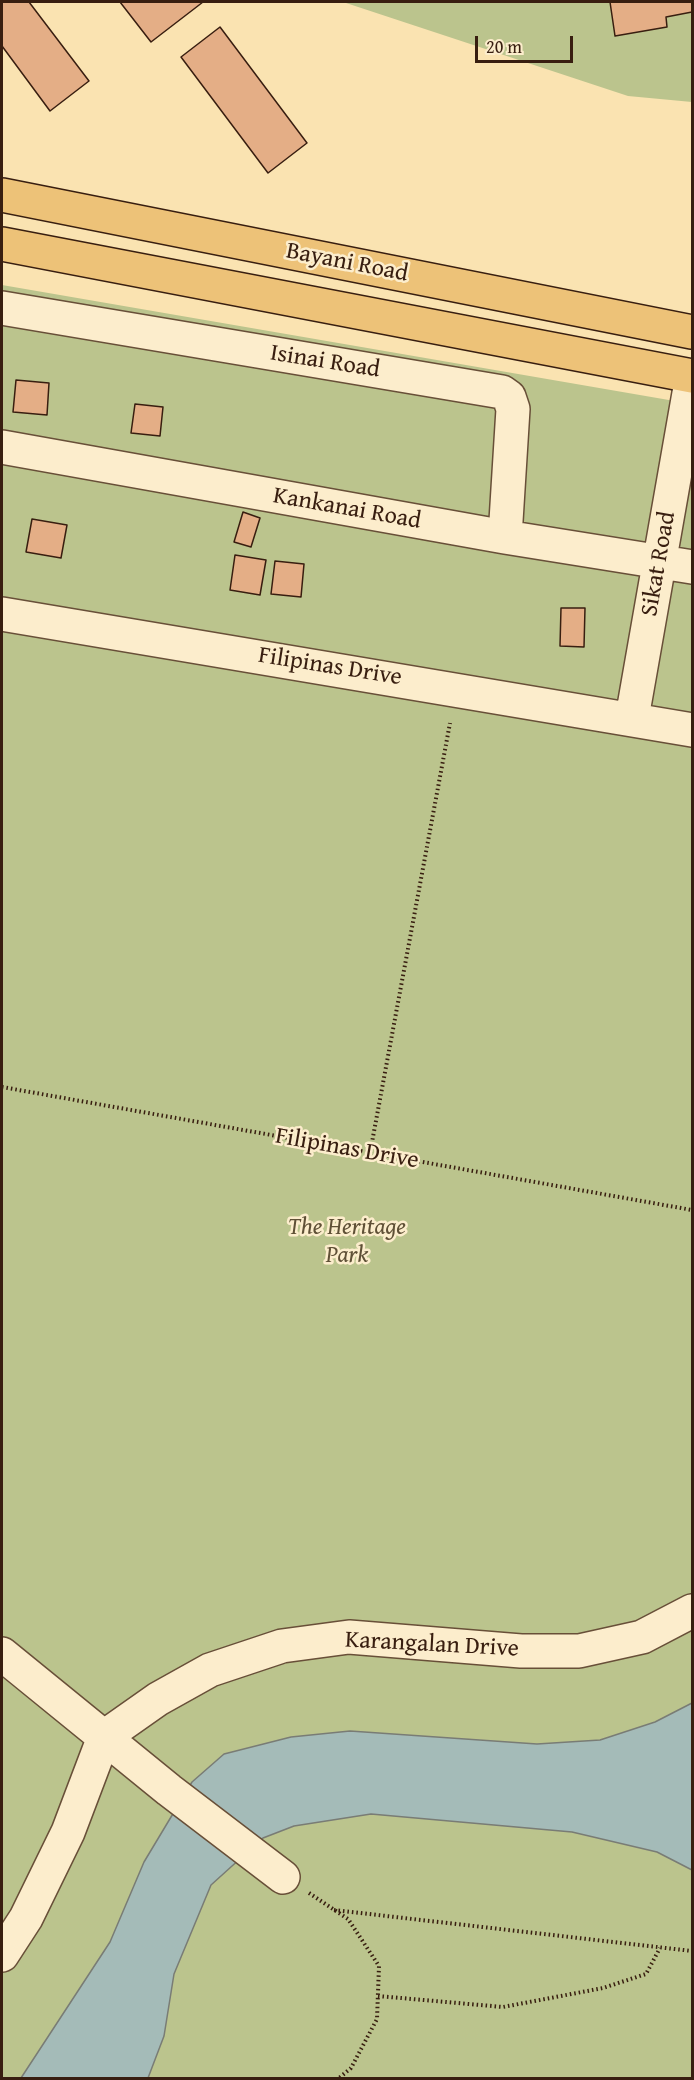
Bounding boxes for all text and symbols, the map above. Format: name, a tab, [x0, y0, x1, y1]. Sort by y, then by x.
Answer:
scale bar	[478, 24, 576, 62]
text: 20 m	[486, 33, 522, 60]
street label: Bayani Road	[284, 237, 410, 289]
street label: Isinai Road	[268, 339, 382, 385]
street label: Kankanai Road	[271, 482, 423, 536]
street label: Sikat Road	[636, 509, 682, 619]
street label: Filipinas Drive	[256, 641, 404, 693]
street label: Filipinas Drive	[273, 1122, 421, 1176]
park label: The Heritage Park	[288, 1214, 406, 1270]
street label: Karangalan Drive	[344, 1626, 520, 1664]

